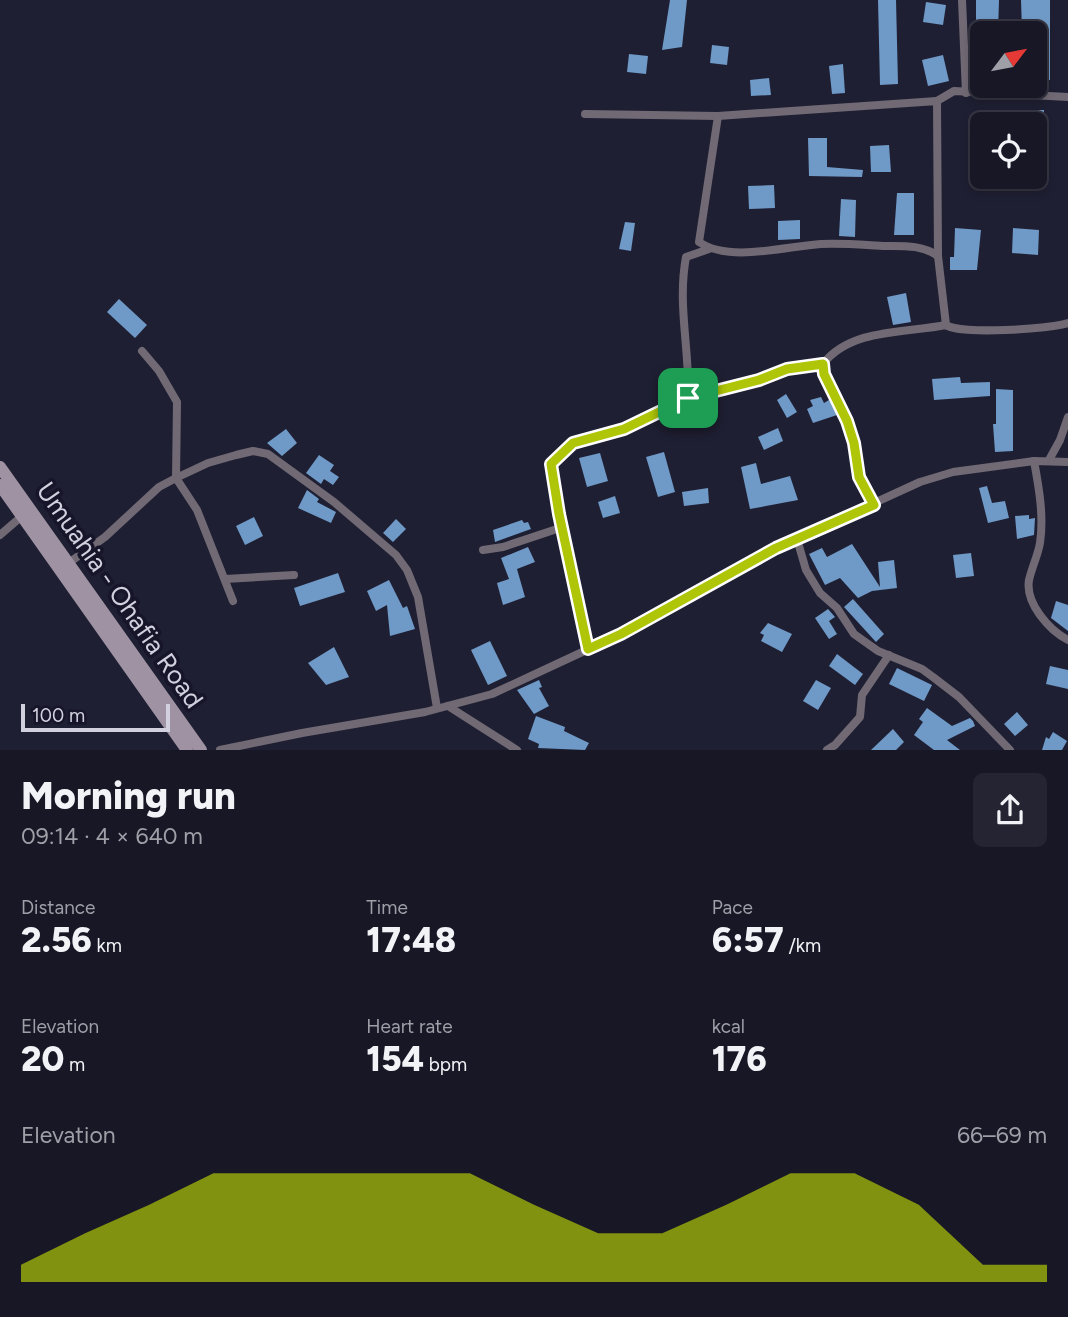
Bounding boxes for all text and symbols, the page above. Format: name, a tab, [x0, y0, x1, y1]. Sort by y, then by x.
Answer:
north arrow	[970, 21, 1046, 98]
map controls	[970, 21, 1047, 189]
button: locate	[970, 112, 1047, 189]
pin	[658, 368, 718, 428]
icon: arrive	[669, 379, 707, 417]
street label: Umuahia - Ohafia Road	[30, 476, 210, 714]
scale bar	[21, 701, 170, 733]
text: 100 m	[32, 704, 85, 727]
text: Morning run	[21, 773, 236, 819]
button: share	[973, 773, 1047, 847]
text: 09:14 · 4 × 640 m	[21, 822, 203, 850]
text: Distance	[21, 896, 95, 919]
text: Time	[366, 896, 408, 919]
text: Pace	[712, 896, 753, 919]
text: 2.56	[21, 919, 92, 961]
text: 17:48	[366, 919, 456, 961]
text: 6:57	[712, 919, 784, 961]
text: km	[92, 934, 122, 957]
text: /km	[784, 934, 821, 957]
text: Elevation	[21, 1015, 99, 1038]
text: Heart rate	[366, 1015, 453, 1038]
text: kcal	[712, 1015, 745, 1038]
text: 20	[21, 1038, 64, 1080]
text: 154	[366, 1038, 424, 1080]
text: 176	[712, 1038, 767, 1080]
text: m	[64, 1053, 85, 1076]
text: bpm	[424, 1053, 467, 1076]
text: Elevation	[21, 1121, 116, 1149]
text: 66–69 m	[957, 1121, 1047, 1149]

